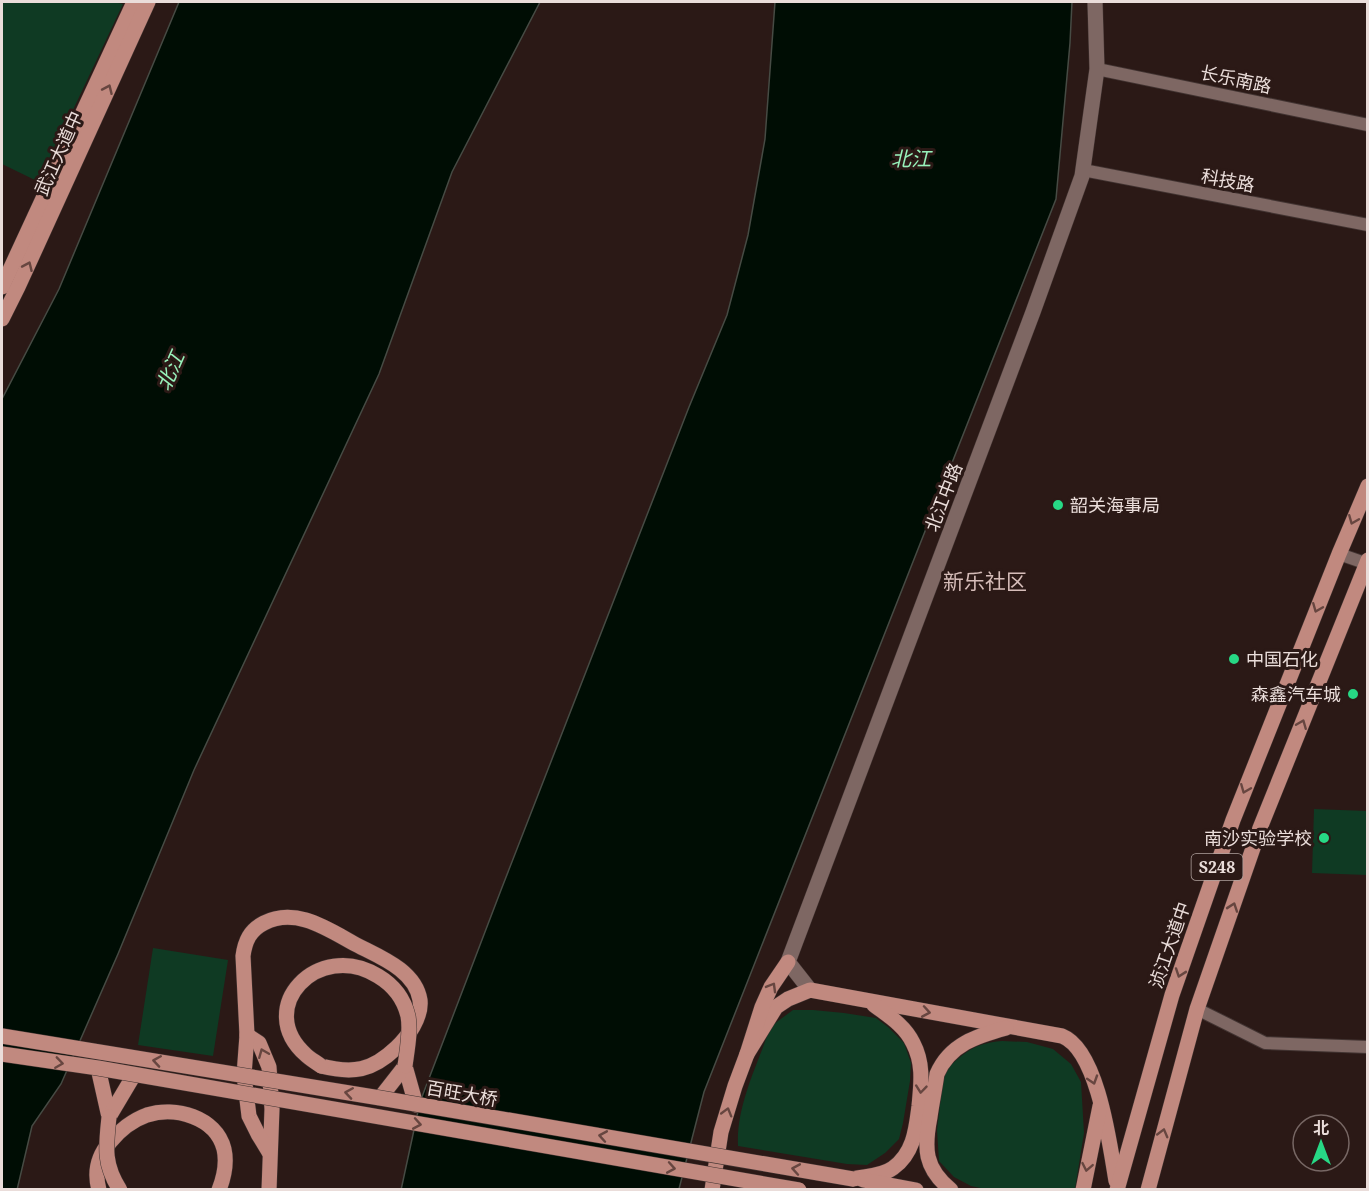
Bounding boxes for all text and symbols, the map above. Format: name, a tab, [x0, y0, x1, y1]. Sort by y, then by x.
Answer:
street label: 长乐南路	[1198, 60, 1274, 98]
one-way arrow	[101, 84, 113, 95]
street label: 武江大道中	[29, 107, 87, 199]
water label: 北江	[891, 145, 933, 172]
street label: 科技路	[1199, 163, 1257, 197]
one-way arrow	[20, 262, 32, 273]
water label: 北江	[150, 345, 191, 395]
street label: 北江中路	[919, 459, 967, 535]
place label: 韶关海事局	[1070, 493, 1160, 517]
marker: 韶关海事局	[1051, 498, 1065, 512]
one-way arrow	[1348, 513, 1360, 524]
district label: 新乐社区	[943, 567, 1027, 595]
one-way arrow	[1312, 602, 1324, 613]
place label: 中国石化	[1246, 647, 1318, 671]
marker: 中国石化	[1227, 652, 1241, 666]
place label: 森鑫汽车城	[1251, 682, 1341, 706]
marker: 森鑫汽车城	[1346, 687, 1360, 701]
one-way arrow	[1295, 720, 1307, 731]
one-way arrow	[1240, 784, 1253, 794]
place label: 南沙实验学校	[1204, 826, 1312, 850]
marker: 南沙实验学校	[1317, 831, 1331, 845]
road number: S248	[1192, 854, 1242, 880]
street label: 浈江大道中	[1143, 899, 1195, 991]
one-way arrow	[1225, 902, 1238, 913]
one-way arrow	[1174, 967, 1187, 978]
one-way arrow	[765, 983, 777, 993]
one-way arrow	[920, 1005, 930, 1018]
one-way arrow	[258, 1048, 270, 1059]
one-way arrow	[55, 1056, 64, 1068]
one-way arrow	[152, 1056, 161, 1068]
one-way arrow	[1086, 1074, 1099, 1085]
street label: 百旺大桥	[424, 1075, 500, 1111]
one-way arrow	[915, 1085, 927, 1094]
one-way arrow	[344, 1087, 354, 1100]
one-way arrow	[720, 1107, 732, 1118]
north arrow	[1291, 1113, 1351, 1173]
one-way arrow	[413, 1117, 422, 1129]
text: 北	[1313, 1117, 1329, 1139]
one-way arrow	[1156, 1128, 1168, 1139]
one-way arrow	[599, 1131, 608, 1143]
one-way arrow	[667, 1161, 676, 1173]
one-way arrow	[1081, 1161, 1094, 1171]
one-way arrow	[791, 1163, 801, 1176]

